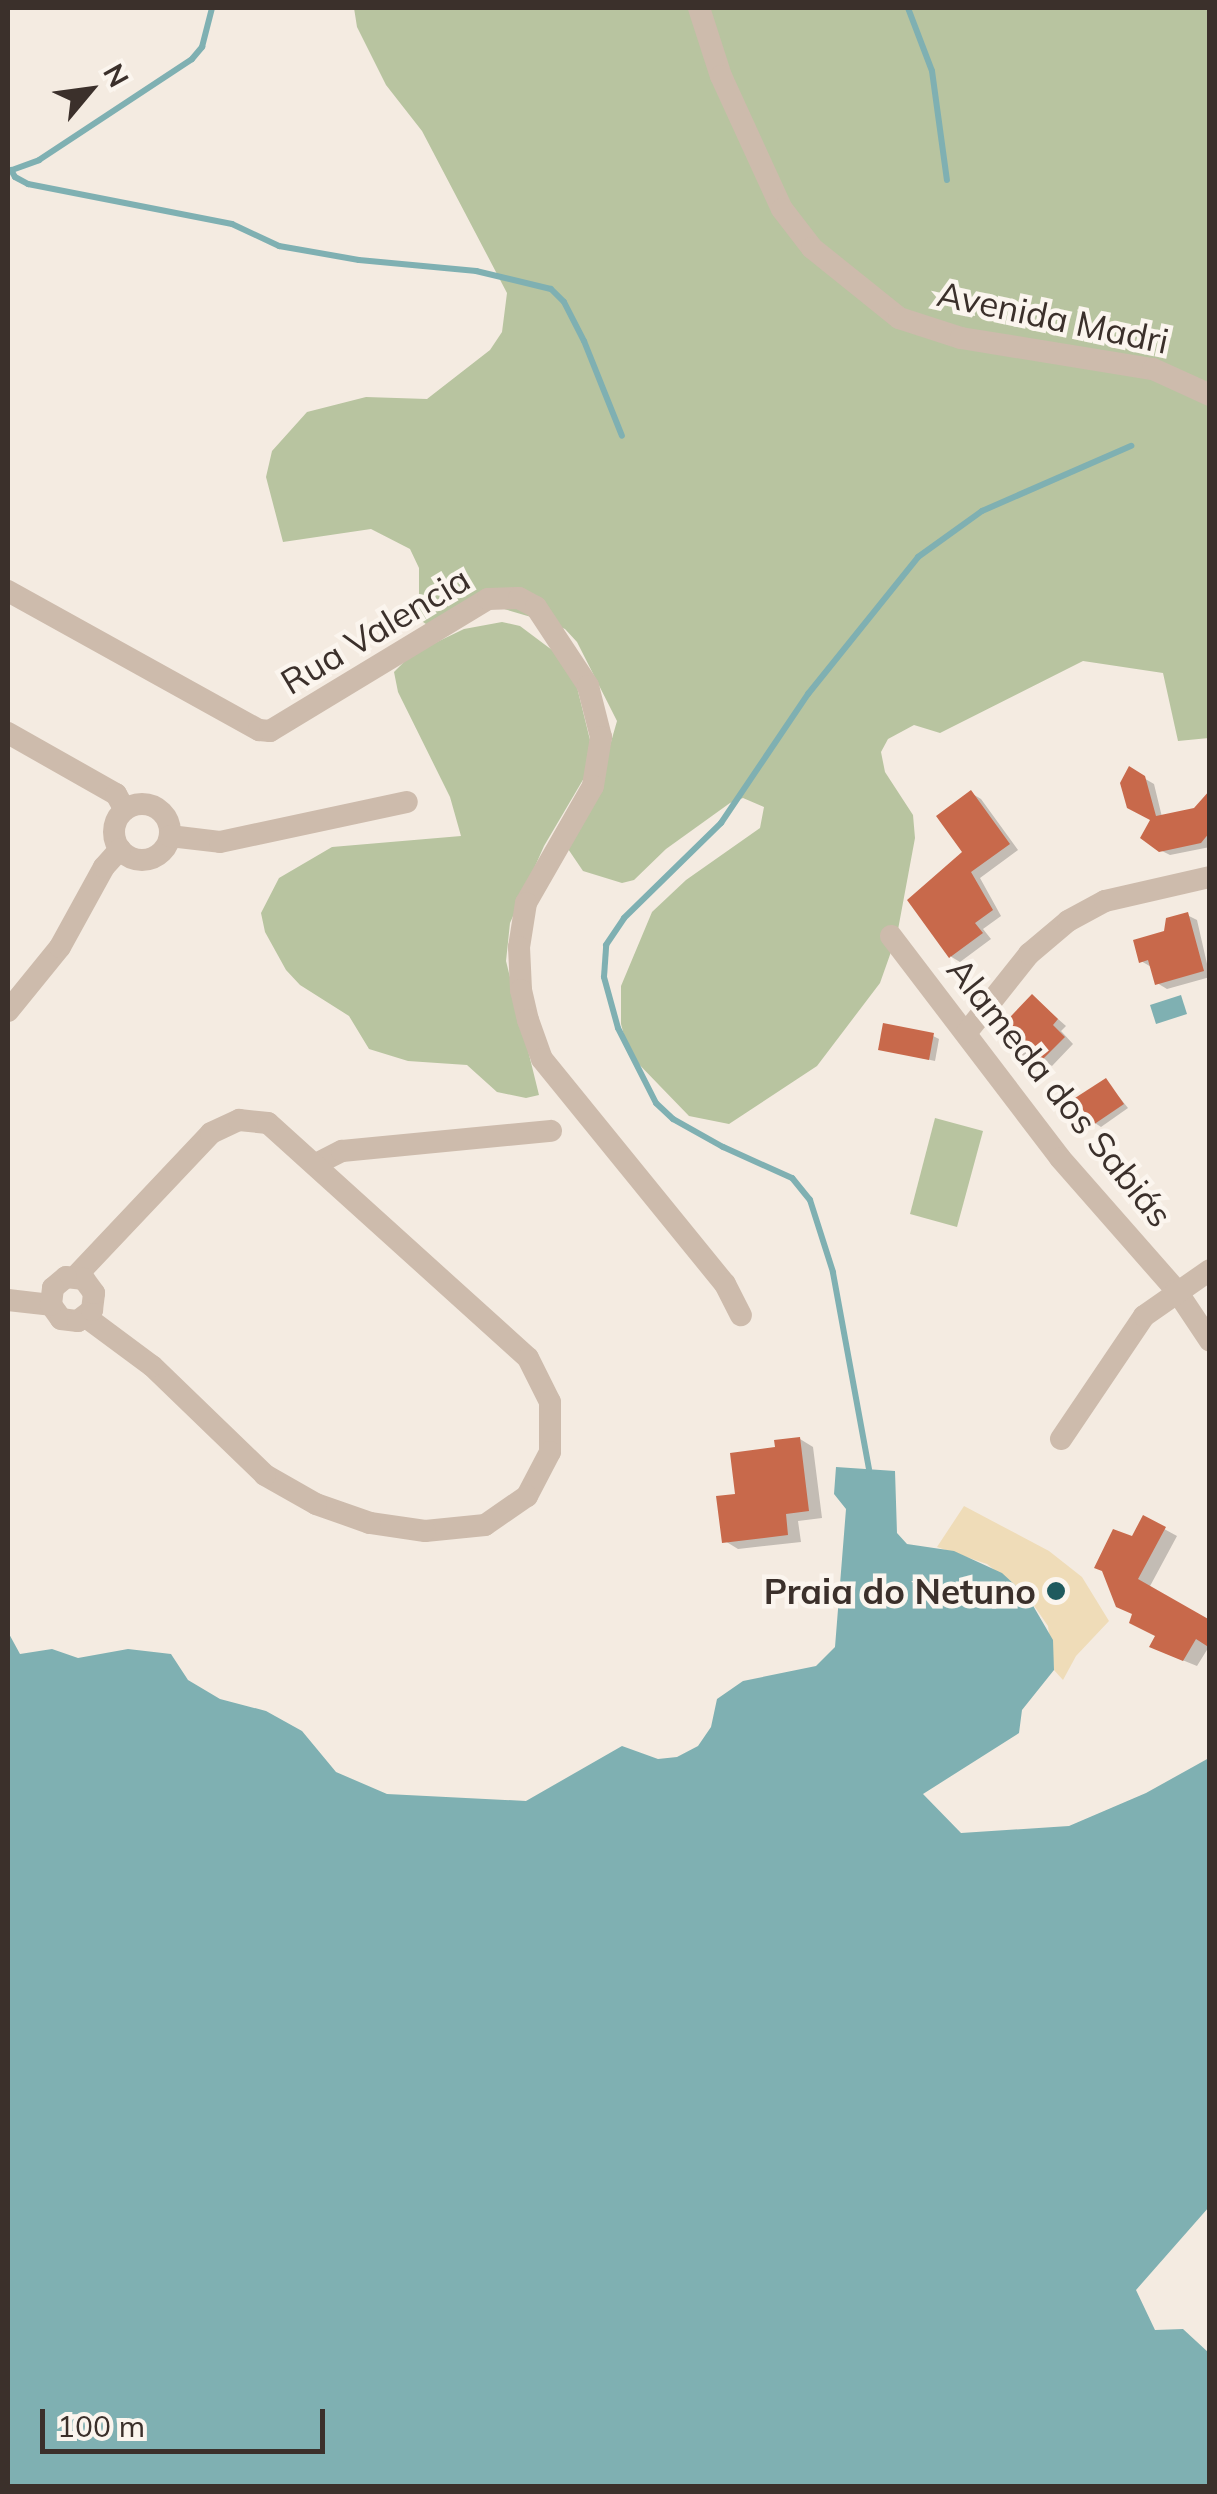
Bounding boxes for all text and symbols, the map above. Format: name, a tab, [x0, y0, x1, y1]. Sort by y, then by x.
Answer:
north arrow	[40, 40, 140, 140]
text: N	[96, 57, 137, 93]
street label: Avenida Madri	[934, 272, 1172, 362]
street label: Rua Valencia	[273, 557, 477, 703]
street label: Alameda dos Sabiás	[939, 949, 1181, 1235]
place label: Praia do Netuno	[764, 1570, 1036, 1612]
marker: Praia do Netuno	[1045, 1580, 1067, 1602]
scale bar	[45, 2389, 330, 2451]
text: 100 m	[57, 2407, 145, 2445]

